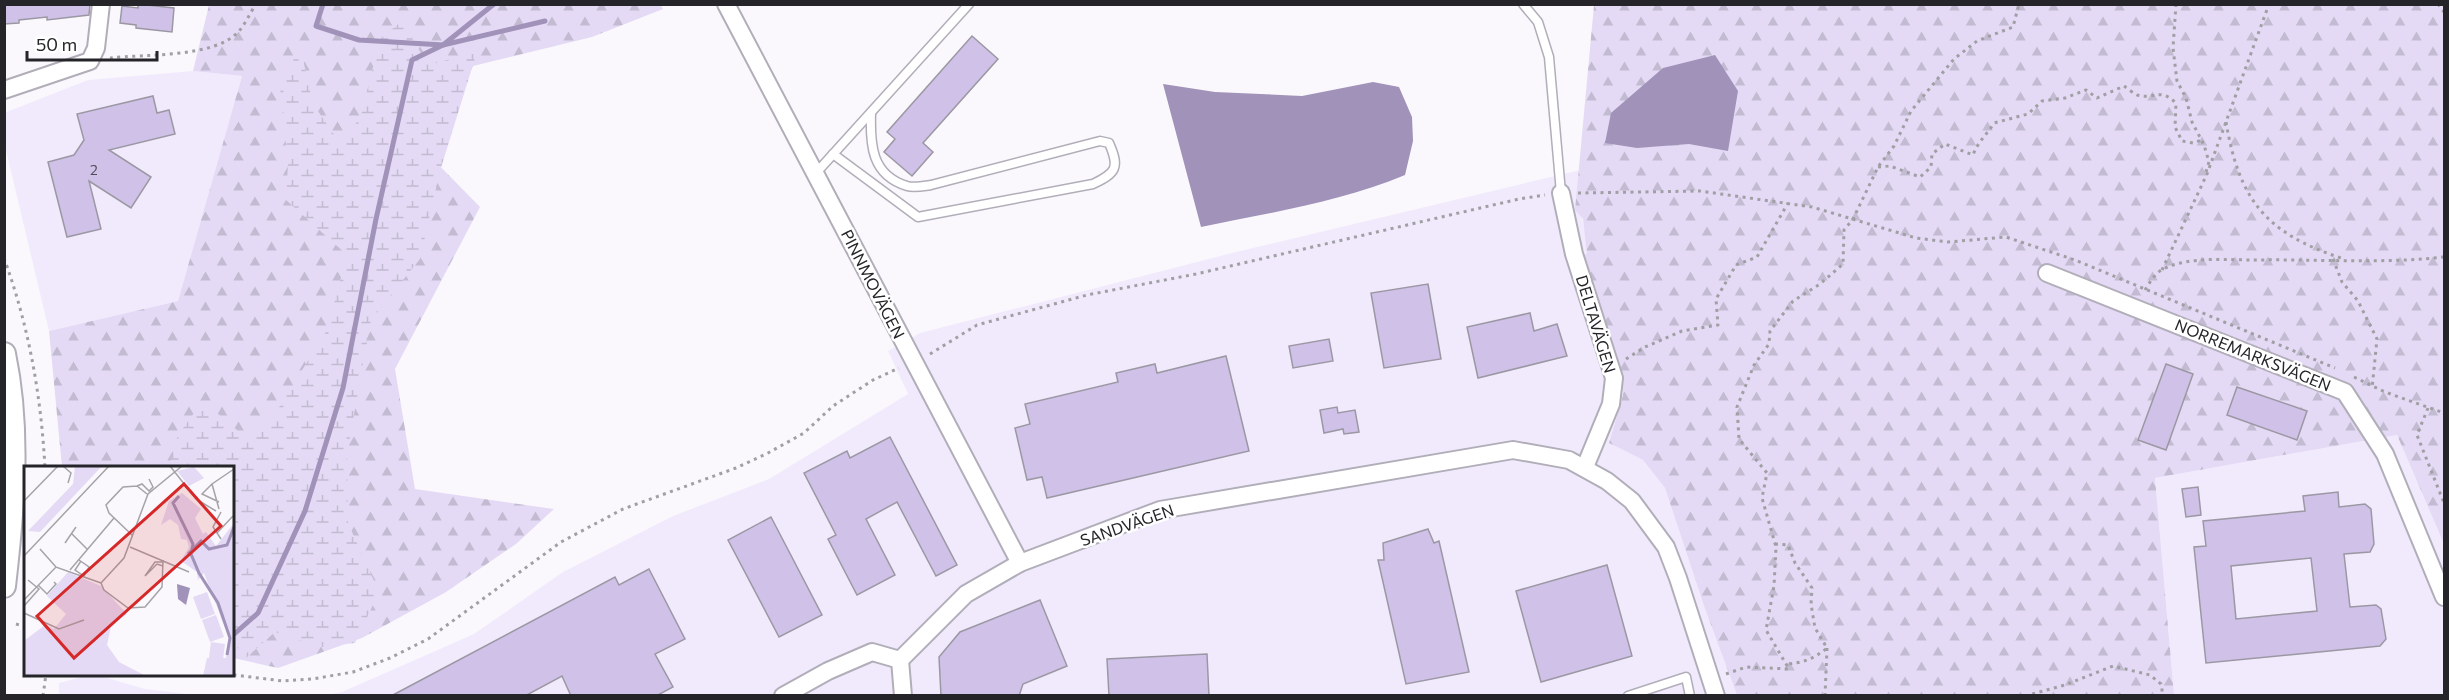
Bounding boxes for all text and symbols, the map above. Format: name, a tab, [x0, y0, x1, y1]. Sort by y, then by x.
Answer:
scale bar	[27, 24, 158, 62]
text: 50 m	[36, 33, 77, 55]
house number: 2	[90, 161, 98, 178]
street label: PINNMOVÄGEN	[838, 226, 909, 342]
street label: DELTAVÄGEN	[1573, 273, 1620, 375]
street label: NORREMARKSVÄGEN	[2172, 315, 2334, 395]
inset map	[24, 466, 234, 676]
street label: SANDVÄGEN	[1078, 500, 1176, 549]

